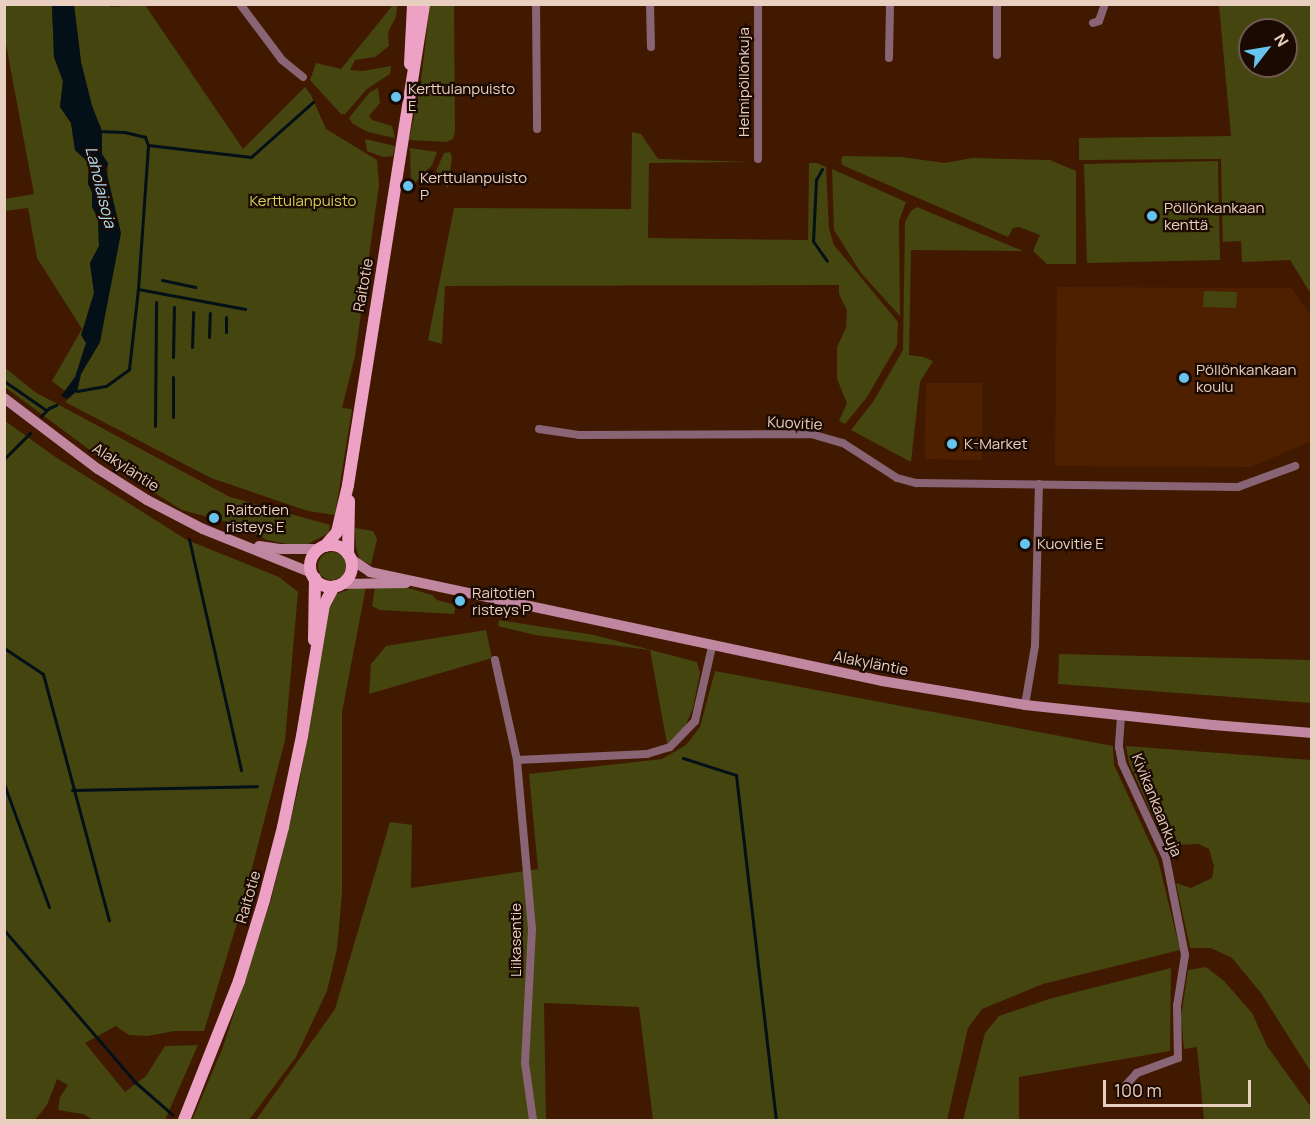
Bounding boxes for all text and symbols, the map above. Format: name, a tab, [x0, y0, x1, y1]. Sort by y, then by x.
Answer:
north arrow	[1238, 18, 1298, 78]
street label: Helmipöllönkuja	[735, 27, 753, 137]
text: N	[1269, 29, 1294, 50]
place label: Kerttulanpuisto E	[408, 79, 515, 114]
marker: Kerttulanpuisto E	[389, 90, 403, 104]
water label: Laholaisoja	[82, 144, 120, 230]
place label: Kerttulanpuisto P	[420, 168, 527, 203]
marker: Kerttulanpuisto P	[401, 179, 415, 193]
park label: Kerttulanpuisto	[249, 192, 357, 210]
place label: Pöllönkankaan kenttä	[1164, 198, 1264, 233]
marker: Pöllönkankaan kenttä	[1145, 209, 1159, 223]
street label: Raitotie	[349, 257, 377, 313]
place label: Pöllönkankaan koulu	[1196, 360, 1296, 395]
marker: Pöllönkankaan koulu	[1177, 371, 1191, 385]
street label: Kuovitie	[767, 413, 823, 433]
place label: K-Market	[964, 435, 1028, 453]
marker: K-Market	[945, 437, 959, 451]
street label: Alakyläntie	[89, 439, 163, 495]
place label: Raitotien risteys E	[226, 500, 289, 535]
marker: Raitotien risteys E	[207, 511, 221, 525]
place label: Kuovitie E	[1037, 535, 1104, 553]
marker: Kuovitie E	[1018, 537, 1032, 551]
place label: Raitotien risteys P	[472, 583, 535, 618]
marker: Raitotien risteys P	[453, 594, 467, 608]
street label: Alakyläntie	[832, 647, 910, 679]
street label: Kivikankaankuja	[1128, 751, 1186, 859]
street label: Raitotie	[232, 868, 264, 926]
street label: Liikasentie	[507, 903, 525, 977]
scale bar	[1106, 1068, 1254, 1106]
text: 100 m	[1114, 1078, 1162, 1102]

